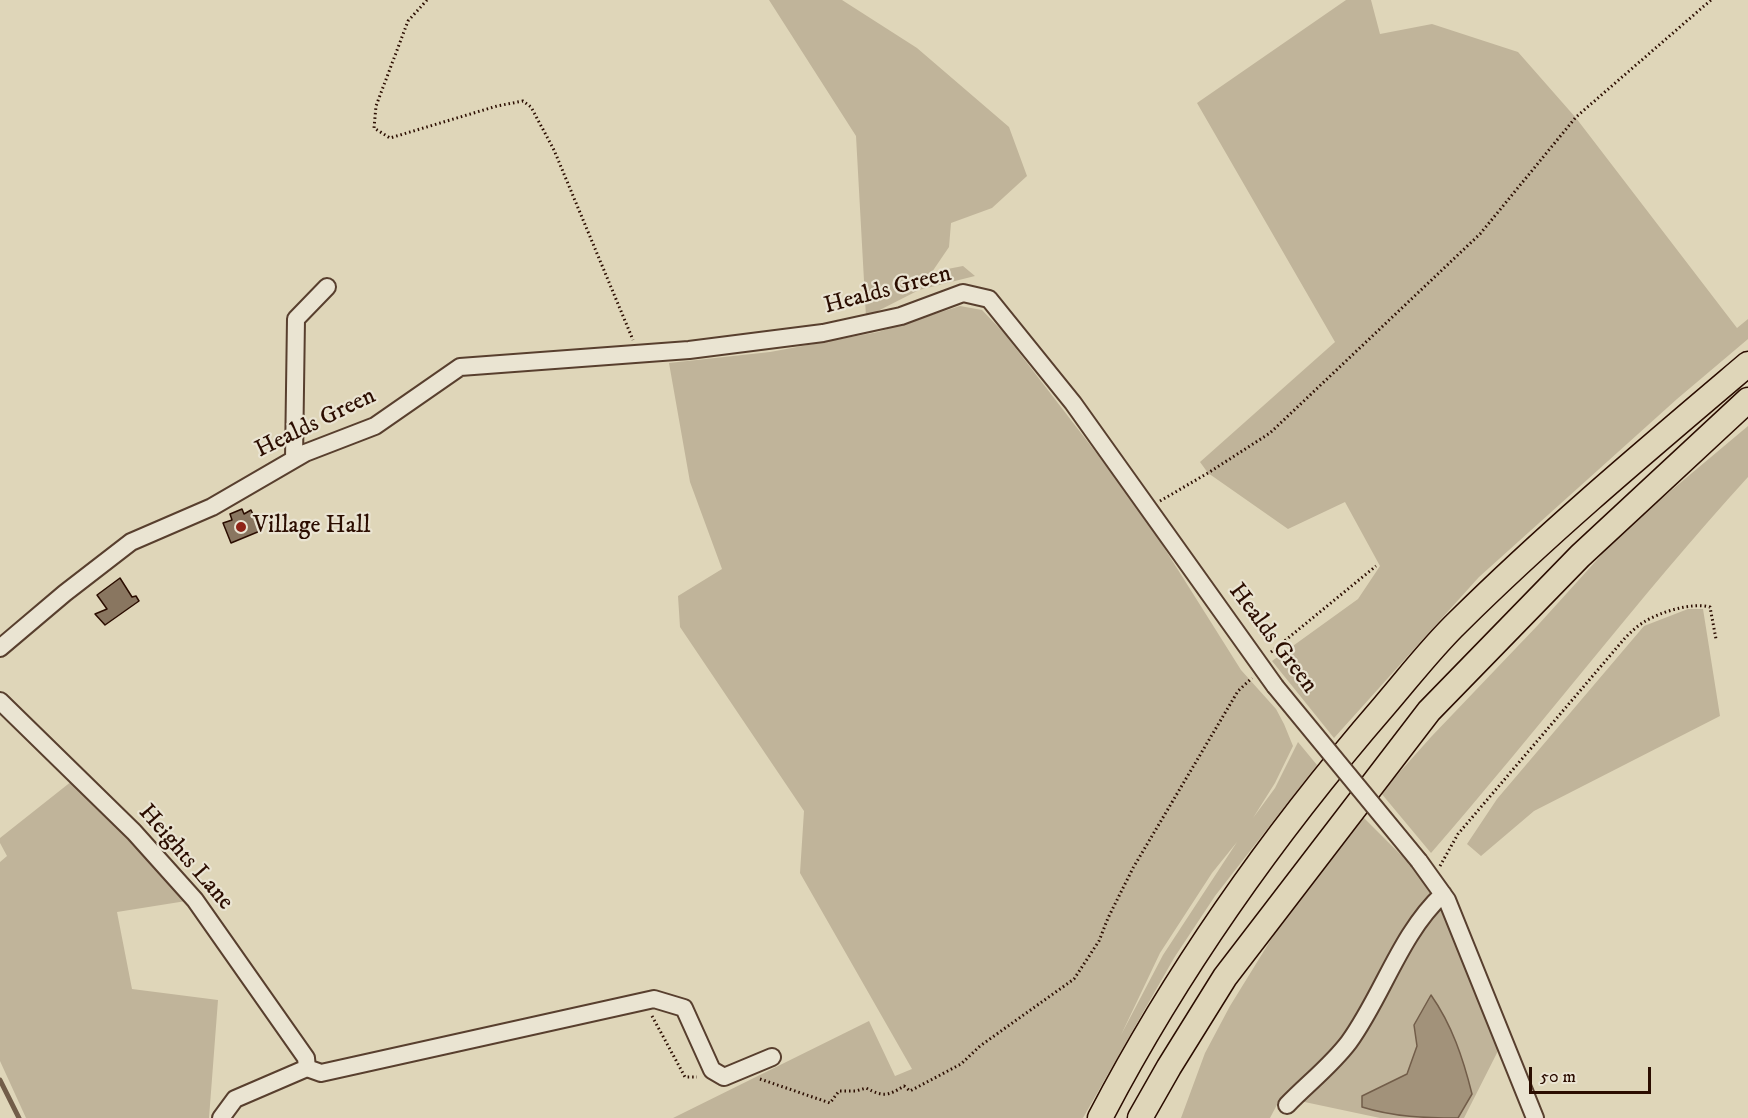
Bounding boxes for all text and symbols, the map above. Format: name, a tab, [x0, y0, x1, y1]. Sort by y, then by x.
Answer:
street label: Healds Green	[821, 260, 955, 322]
street label: Healds Green	[251, 382, 381, 466]
place label: Village Hall	[253, 513, 370, 541]
marker: Village Hall	[234, 520, 248, 534]
street label: Healds Green	[1221, 578, 1323, 700]
street label: Heights Lane	[131, 799, 239, 917]
scale bar	[1532, 1055, 1654, 1093]
text: 50 m	[1540, 1066, 1576, 1088]

